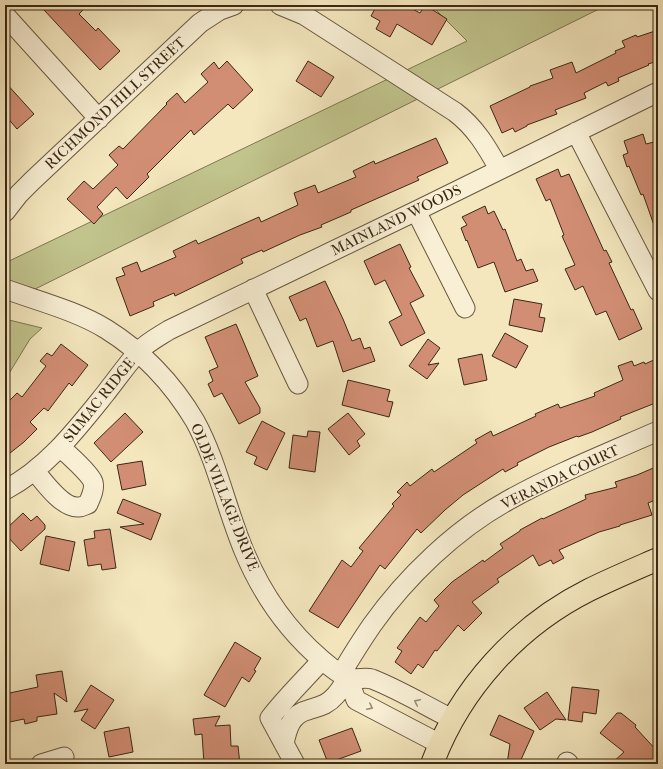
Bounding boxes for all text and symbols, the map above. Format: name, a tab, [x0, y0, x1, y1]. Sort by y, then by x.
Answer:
street label: RICHMOND HILL STREET	[41, 32, 190, 173]
street label: MAINLAND WOODS	[328, 180, 464, 259]
street label: SUMAC RIDGE	[59, 354, 139, 446]
street label: OLDE VILLAGE DRIVE	[187, 421, 263, 573]
street label: VERANDA COURT	[497, 440, 623, 514]
one-way arrow	[414, 699, 422, 706]
one-way arrow	[366, 703, 373, 710]

